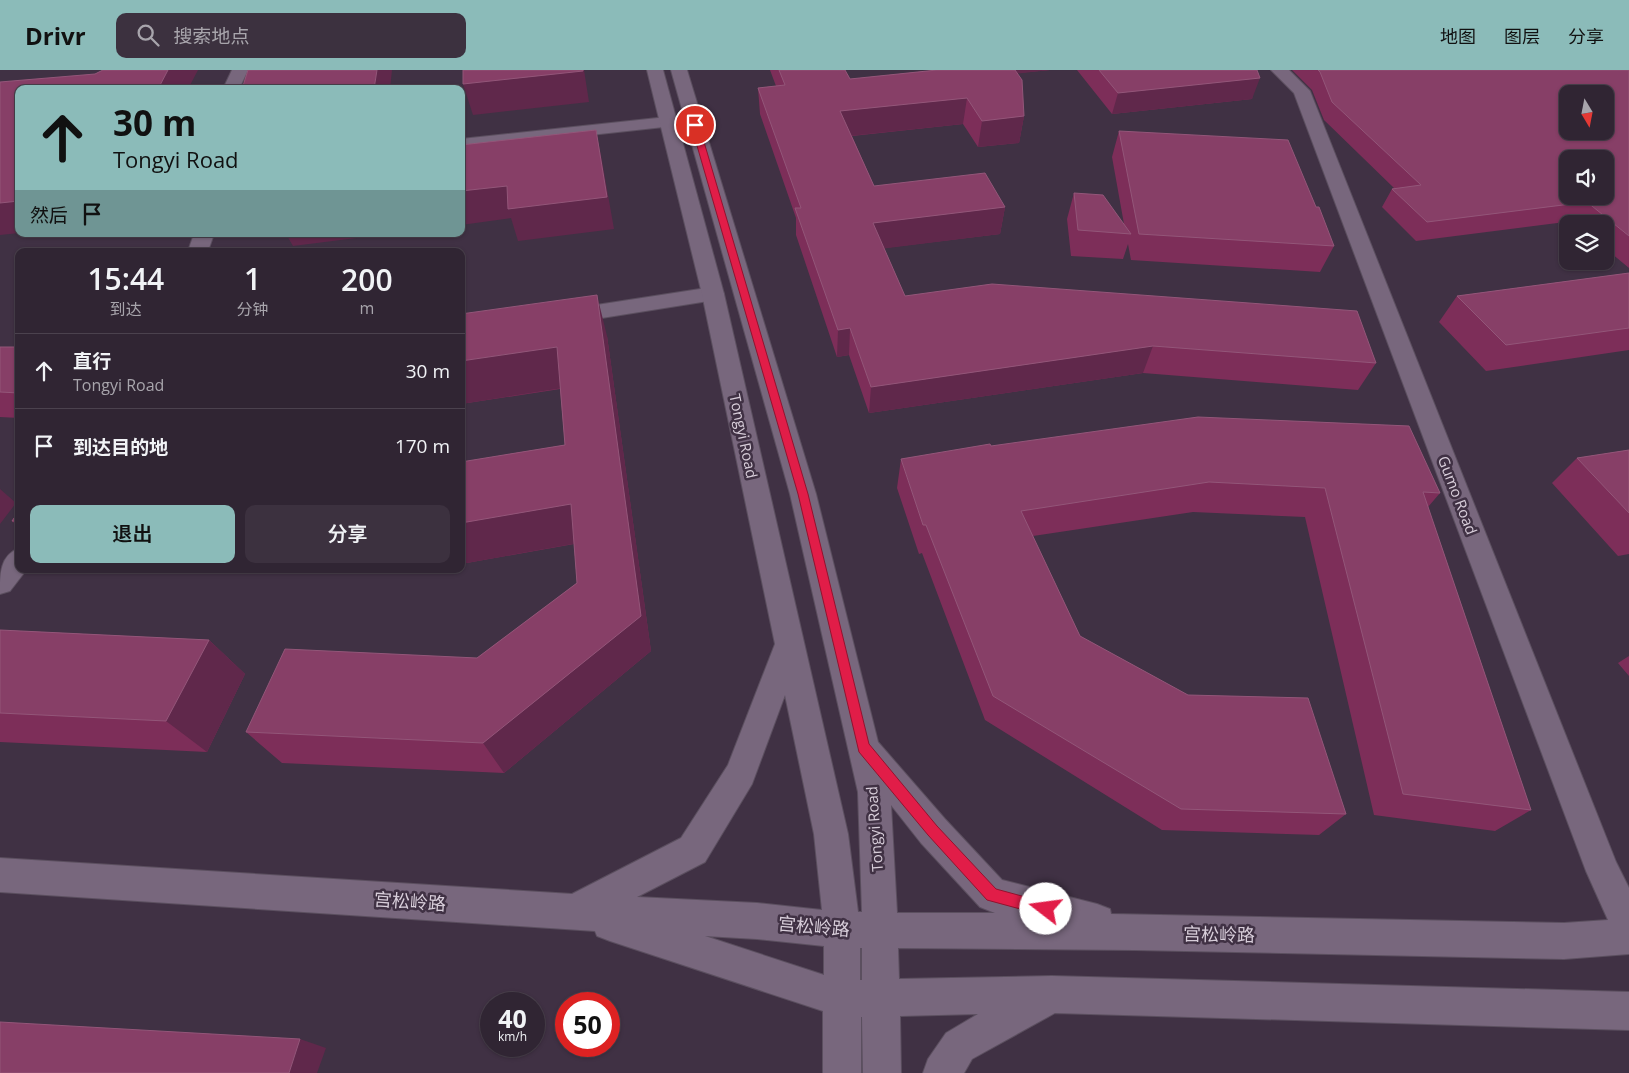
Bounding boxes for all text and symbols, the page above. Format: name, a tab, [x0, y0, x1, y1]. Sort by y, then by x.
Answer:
search box	[116, 13, 466, 58]
text: Drivr	[25, 19, 86, 52]
icon: search	[134, 21, 162, 49]
text: 搜索地点	[174, 23, 250, 49]
text: 地图	[1440, 24, 1476, 48]
text: 图层	[1504, 24, 1540, 48]
text: 分享	[1568, 24, 1604, 48]
north arrow	[1559, 85, 1614, 140]
map controls	[1559, 85, 1614, 270]
text: 30 m	[113, 99, 196, 146]
pin	[674, 104, 716, 146]
icon: ahead	[30, 105, 95, 170]
icon: arrive	[681, 111, 709, 139]
text: Tongyi Road	[113, 144, 239, 174]
button: sound	[1559, 150, 1614, 205]
icon: arrive	[78, 200, 106, 228]
text: 然后	[30, 202, 68, 228]
button: layers	[1559, 215, 1614, 270]
text: 15:44	[87, 258, 164, 299]
text: 1	[244, 258, 261, 299]
text: 200	[341, 259, 393, 300]
text: m	[359, 297, 374, 319]
text: 到达	[110, 298, 142, 320]
text: 分钟	[237, 298, 269, 320]
text: 直行	[73, 348, 111, 374]
icon: ahead	[30, 357, 58, 385]
text: 30 m	[406, 358, 450, 384]
text: Tongyi Road	[73, 374, 164, 396]
street label: Tongyi Road	[725, 392, 763, 480]
icon: arrive	[30, 432, 58, 460]
text: 170 m	[395, 433, 450, 459]
text: 到达目的地	[73, 434, 168, 460]
street label: Gumo Road	[1434, 453, 1482, 537]
button: 退出	[30, 505, 235, 563]
button: 分享	[245, 505, 450, 563]
street label: Tongyi Road	[861, 786, 887, 872]
position arrow	[1019, 882, 1071, 934]
street label: 宫松岭路	[373, 887, 447, 915]
street label: 宫松岭路	[777, 911, 851, 941]
street label: 宫松岭路	[1183, 921, 1255, 947]
speed limit sign: 50	[555, 992, 620, 1057]
text: 40	[498, 1001, 527, 1035]
text: km/h	[498, 1028, 527, 1045]

